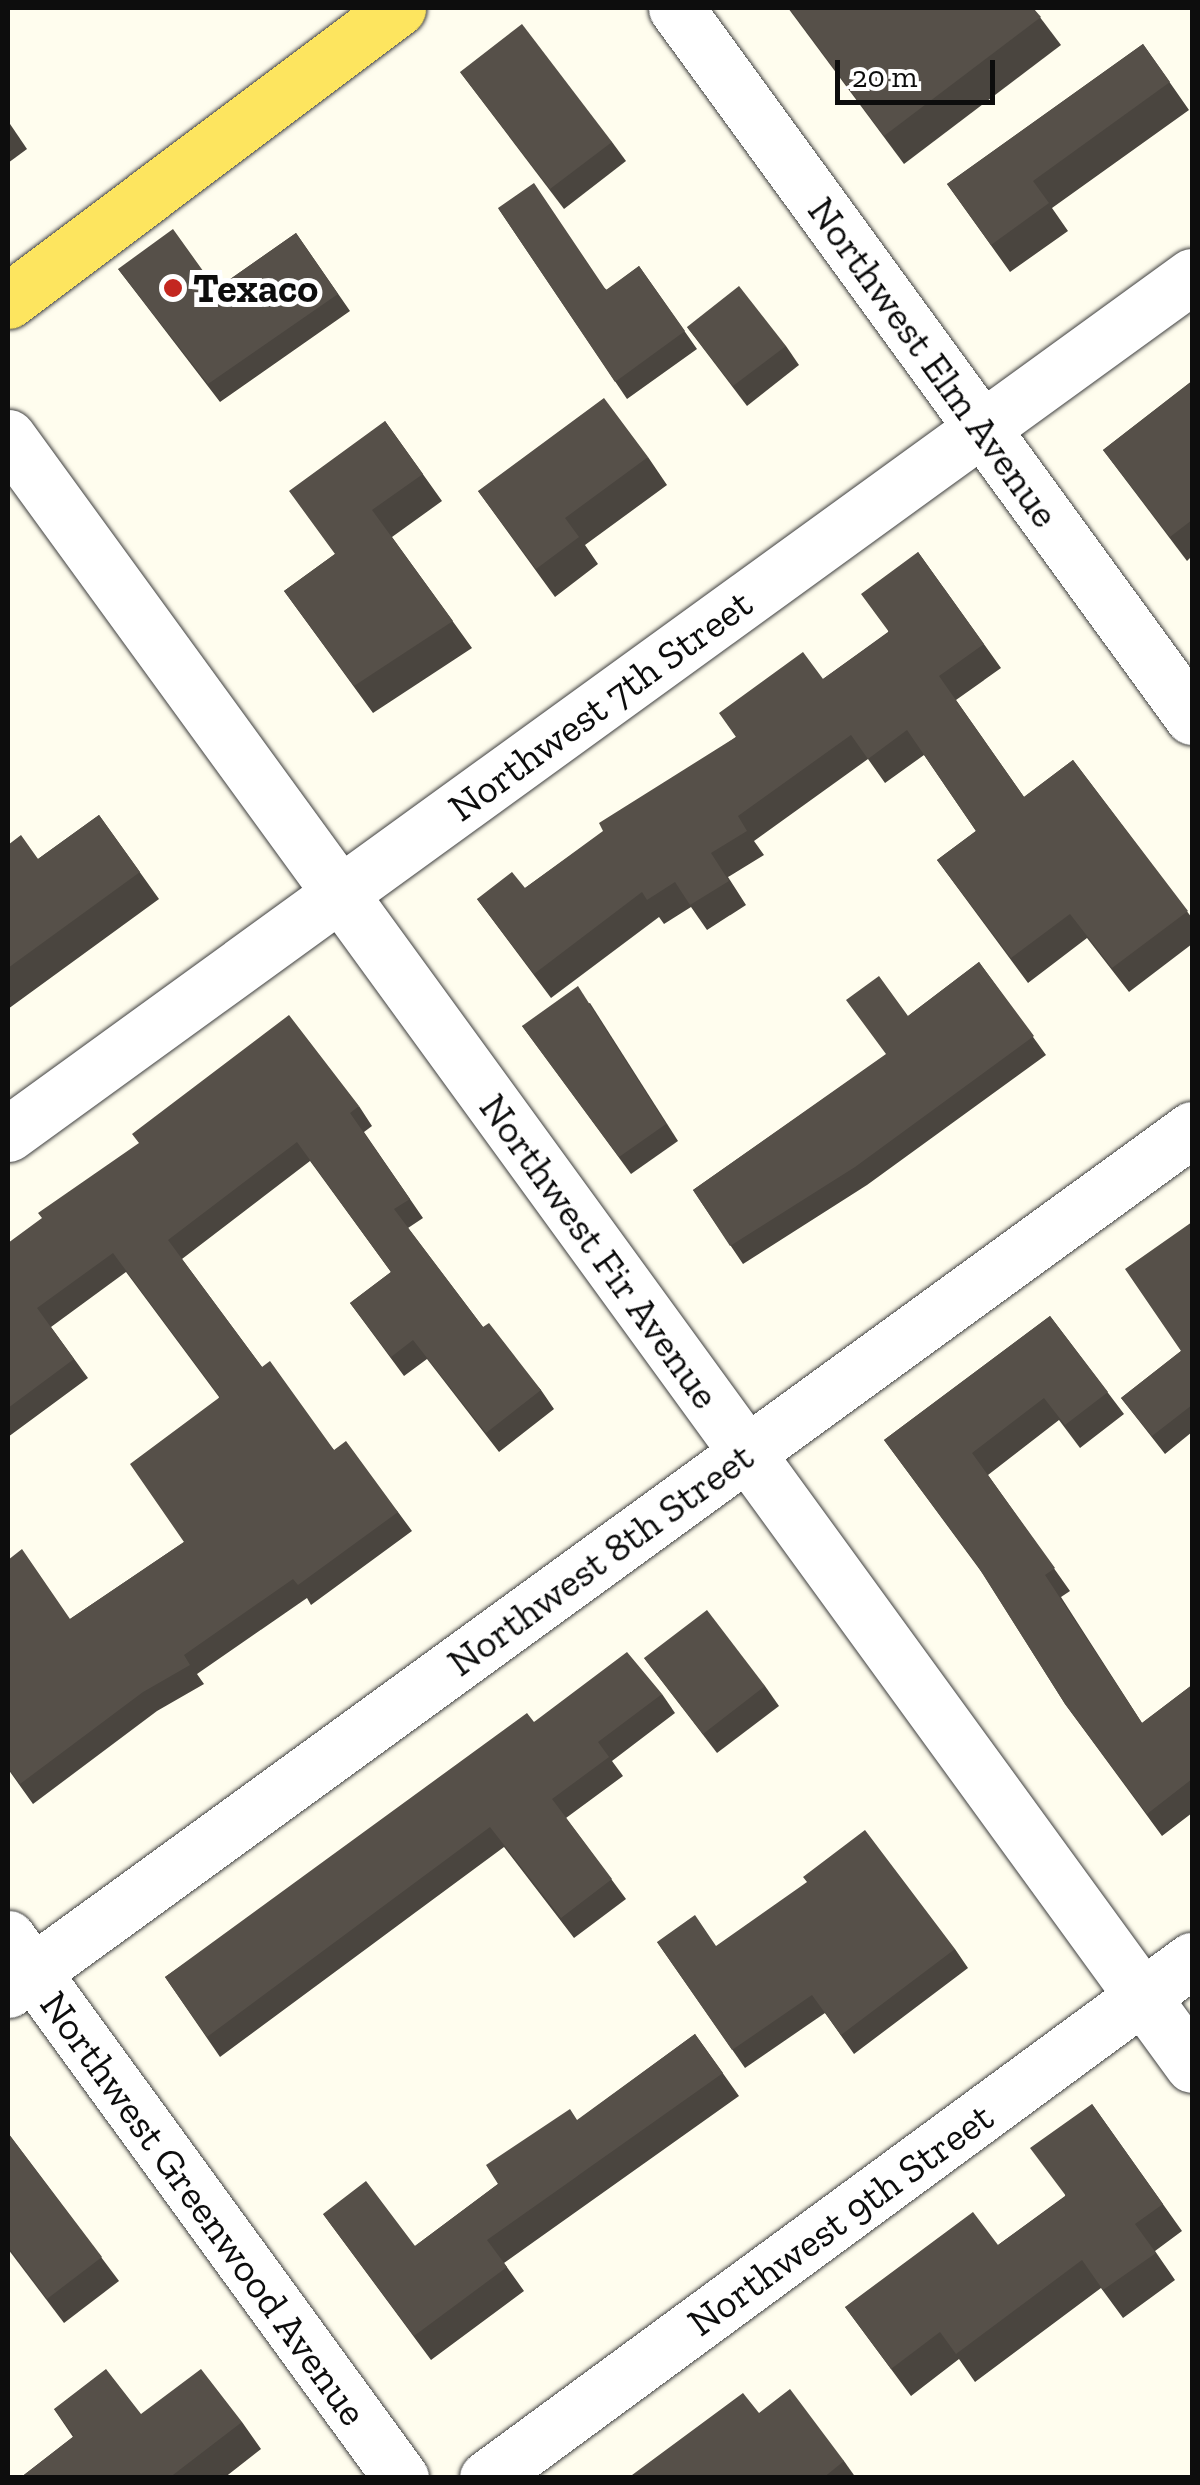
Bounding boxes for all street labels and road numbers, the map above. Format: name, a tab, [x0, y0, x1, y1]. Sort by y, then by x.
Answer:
street label: Northwest Elm Avenue	[798, 187, 1070, 537]
street label: Northwest 7th Street	[439, 579, 761, 831]
street label: Northwest Fir Avenue	[469, 1084, 731, 1418]
street label: Northwest 8th Street	[438, 1432, 762, 1686]
street label: Northwest Greenwood Avenue	[30, 1981, 378, 2435]
street label: Northwest 9th Street	[678, 2092, 1002, 2346]

